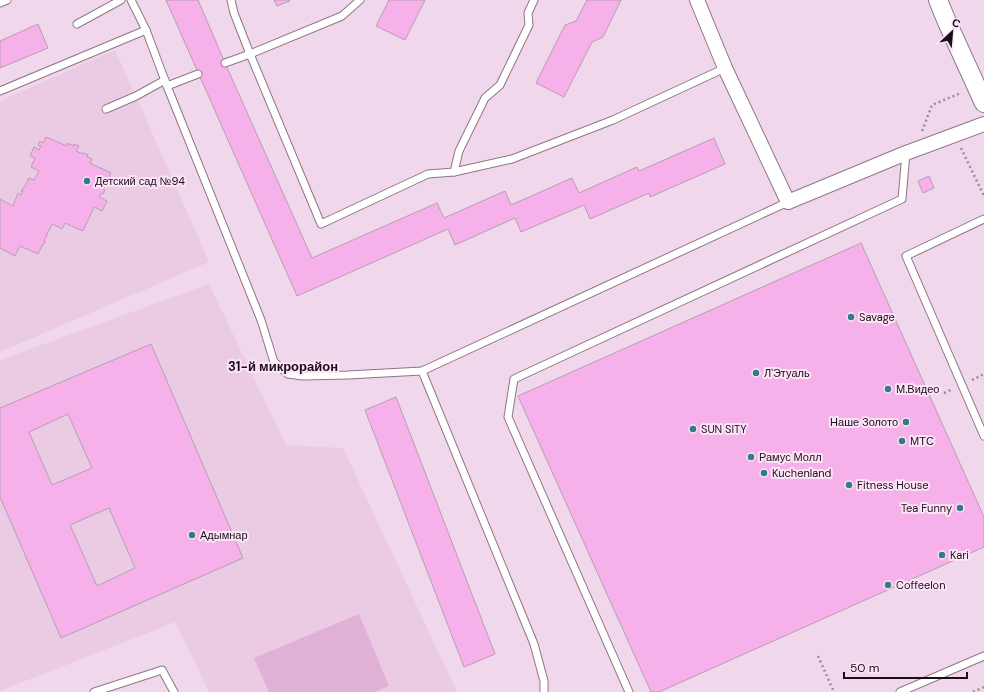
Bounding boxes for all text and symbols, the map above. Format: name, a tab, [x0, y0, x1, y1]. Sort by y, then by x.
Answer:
north arrow	[932, 12, 972, 52]
text: С	[950, 15, 963, 31]
place label: Детский сад №94	[95, 174, 185, 188]
marker: Детский сад №94	[82, 176, 92, 186]
place label: Savage	[859, 310, 895, 324]
marker: Savage	[846, 312, 856, 322]
district label: 31-й микрорайон	[228, 358, 338, 375]
place label: Л'Этуаль	[764, 366, 810, 380]
marker: Л'Этуаль	[751, 368, 761, 378]
place label: М.Видео	[896, 382, 939, 396]
marker: М.Видео	[883, 384, 893, 394]
place label: Наше Золото	[830, 415, 898, 429]
marker: Наше Золото	[901, 417, 911, 427]
place label: SUN SITY	[701, 422, 747, 436]
marker: SUN SITY	[688, 424, 698, 434]
place label: МТС	[910, 434, 934, 448]
marker: МТС	[897, 436, 907, 446]
place label: Рамус Молл	[759, 450, 822, 464]
marker: Рамус Молл	[746, 452, 756, 462]
place label: Kuchenland	[772, 466, 831, 480]
marker: Kuchenland	[759, 468, 769, 478]
place label: Fitness House	[857, 478, 928, 492]
marker: Fitness House	[844, 480, 854, 490]
place label: Tea Funny	[901, 501, 952, 515]
marker: Tea Funny	[955, 503, 965, 513]
place label: Адымнар	[200, 528, 248, 542]
marker: Адымнар	[187, 530, 197, 540]
place label: Kari	[950, 548, 969, 562]
marker: Kari	[937, 550, 947, 560]
place label: Coffeelon	[896, 578, 945, 592]
marker: Coffeelon	[883, 580, 893, 590]
scale bar	[844, 654, 967, 680]
text: 50 m	[850, 660, 879, 676]

